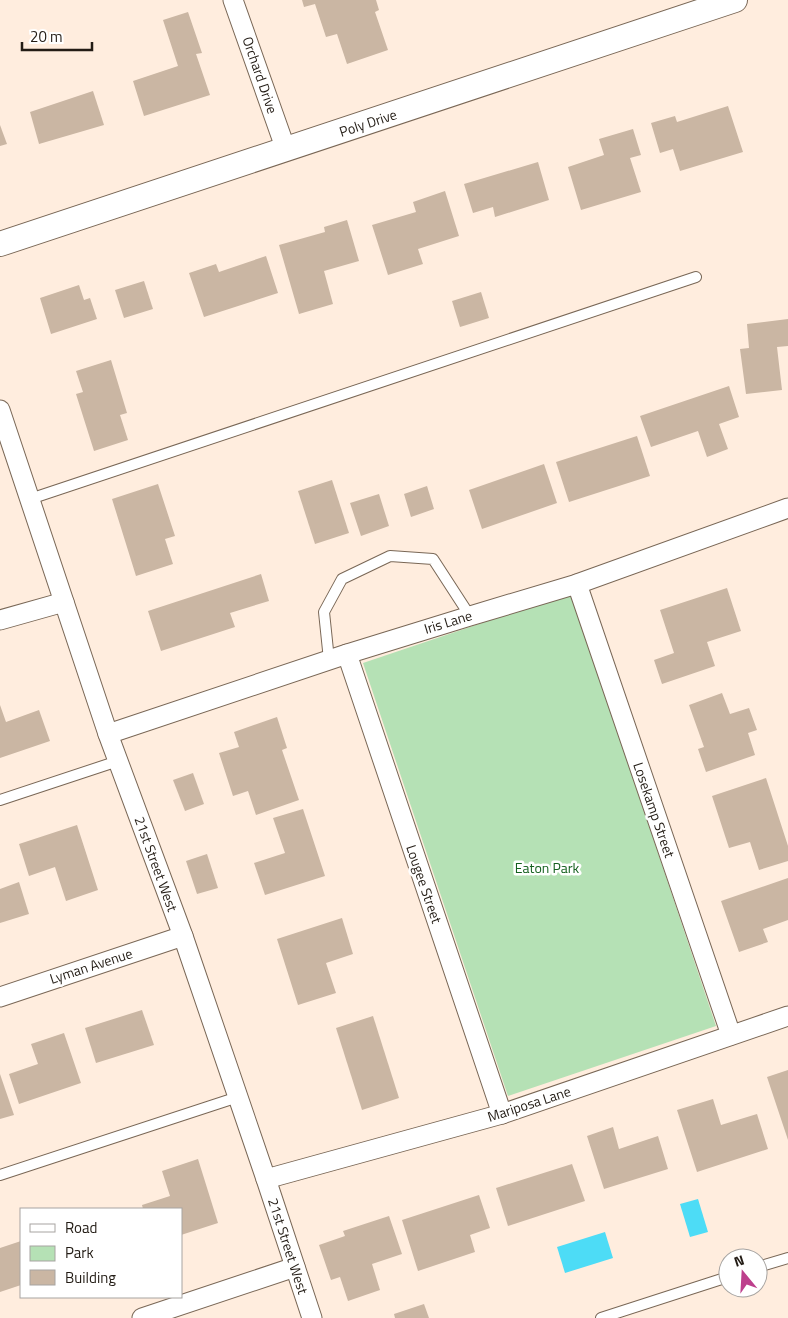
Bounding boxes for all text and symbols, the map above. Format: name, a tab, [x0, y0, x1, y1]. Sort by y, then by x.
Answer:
scale bar	[22, 20, 92, 52]
text: 20 m	[30, 25, 63, 48]
street label: Orchard Drive	[237, 33, 283, 116]
street label: Poly Drive	[336, 103, 399, 142]
street label: Iris Lane	[421, 604, 474, 639]
street label: Losekamp Street	[628, 759, 681, 860]
street label: 21st Street West	[130, 813, 183, 914]
street label: Lougee Street	[401, 842, 448, 926]
park label: Eaton Park	[515, 857, 580, 878]
street label: Lyman Avenue	[47, 942, 135, 989]
street label: Mariposa Lane	[485, 1080, 573, 1127]
street label: 21st Street West	[263, 1195, 314, 1297]
legend	[20, 1208, 182, 1298]
text: Road	[65, 1216, 97, 1239]
text: Park	[65, 1241, 94, 1264]
north arrow	[718, 1248, 768, 1298]
text: N	[731, 1249, 747, 1272]
text: Building	[65, 1266, 116, 1289]

